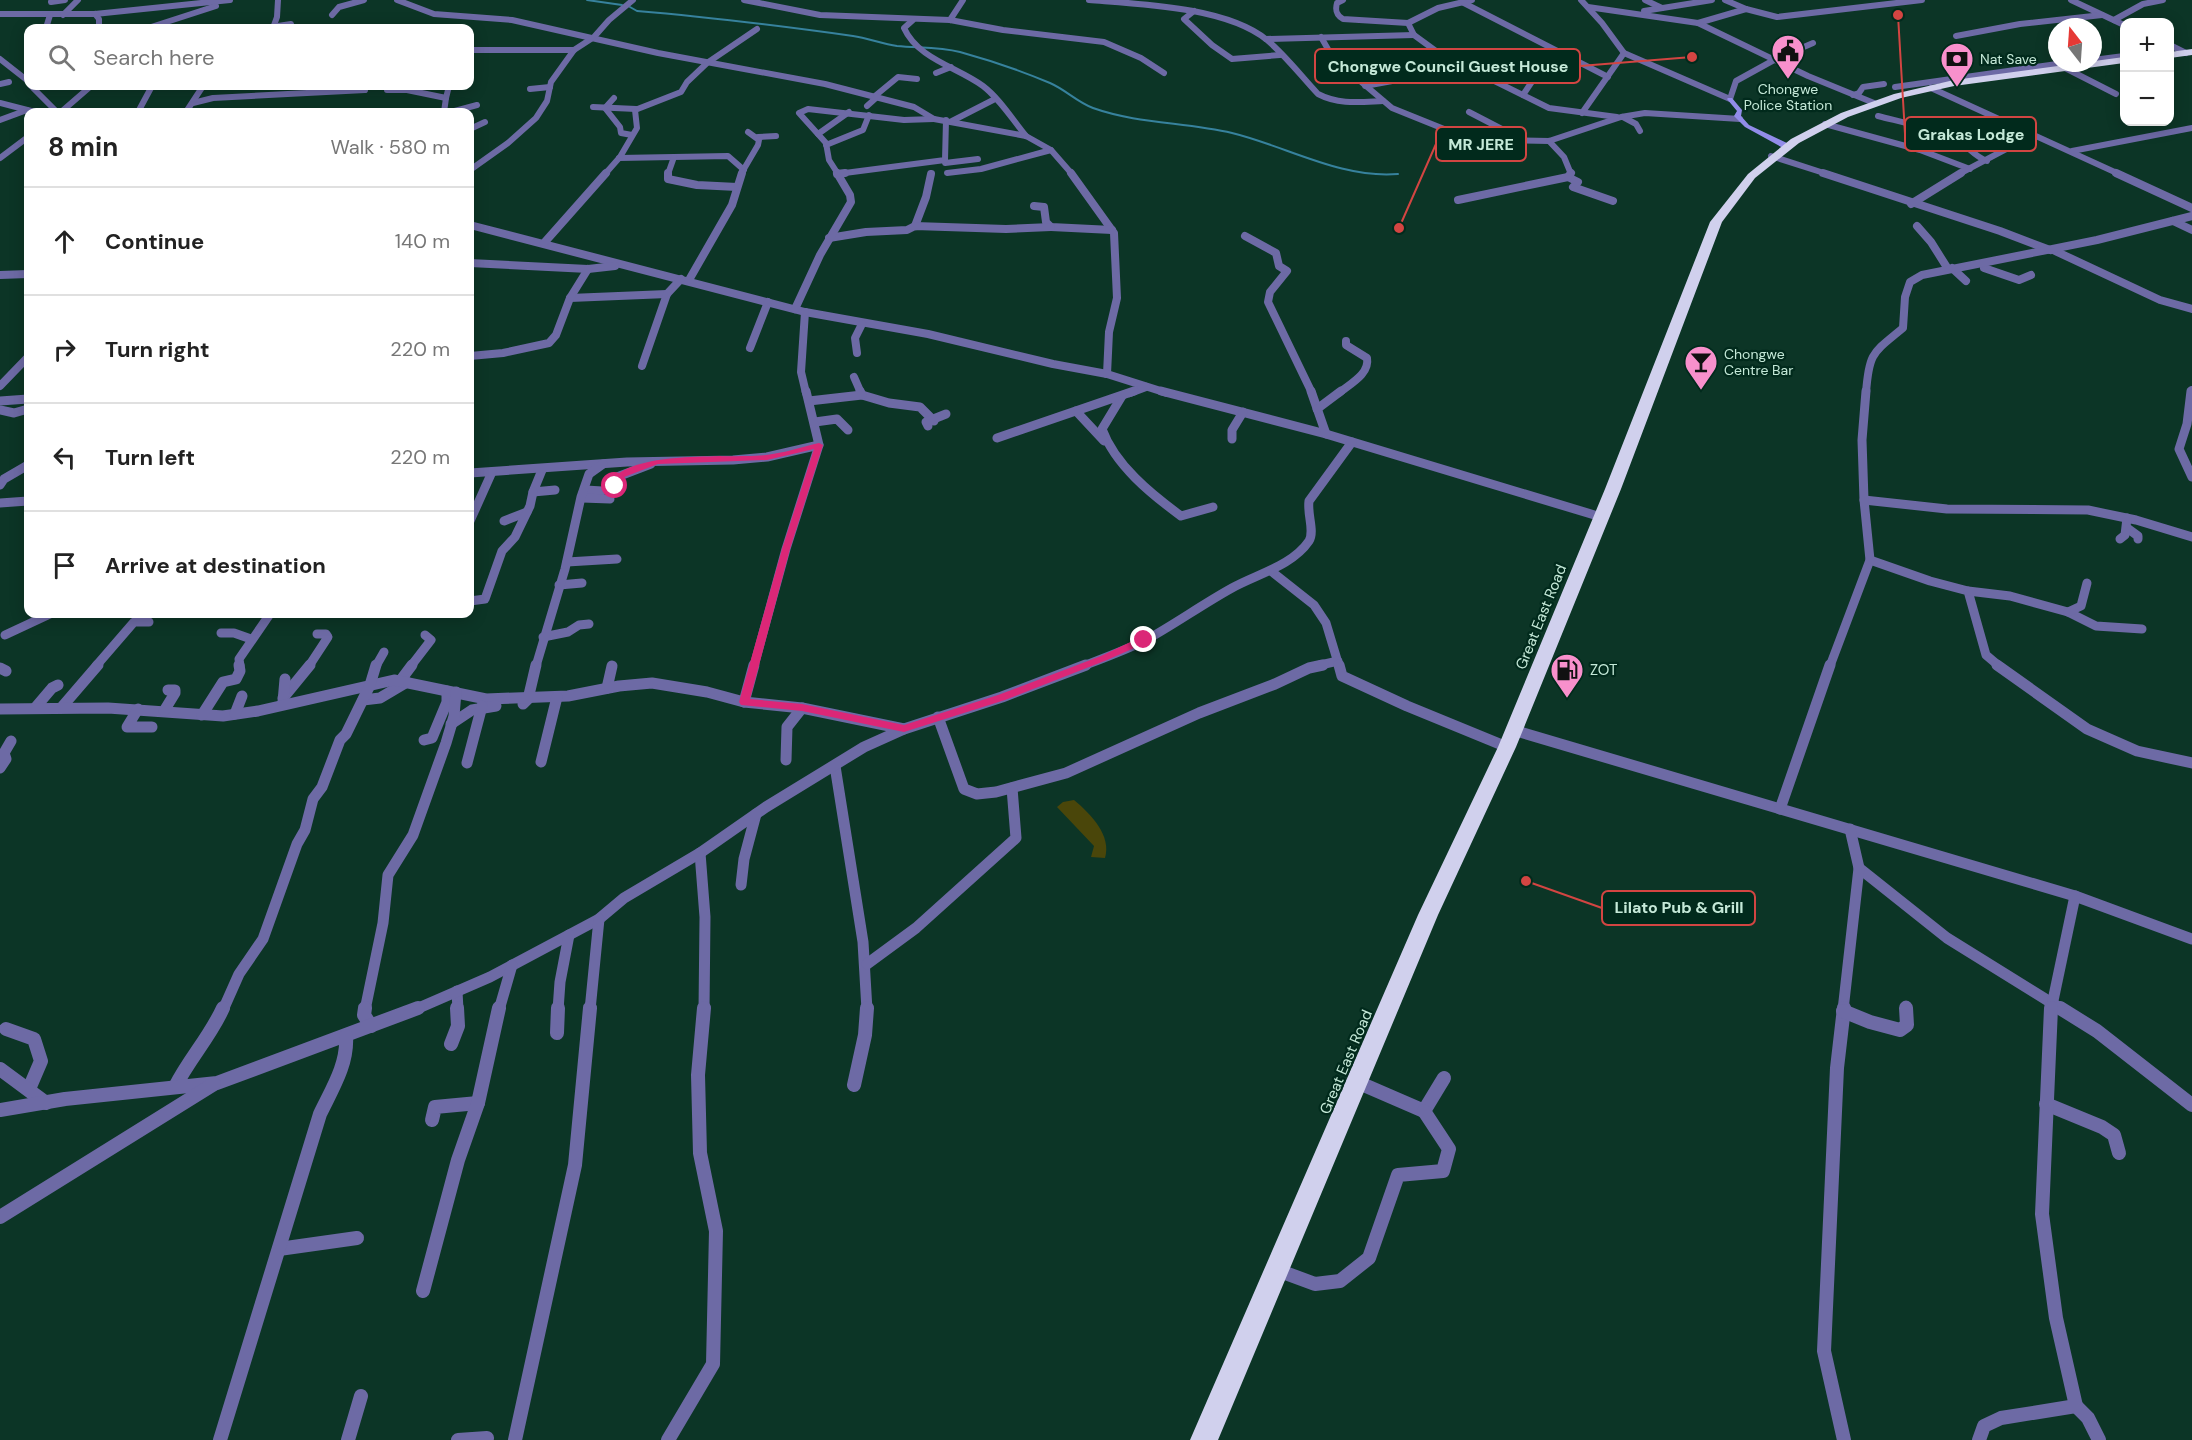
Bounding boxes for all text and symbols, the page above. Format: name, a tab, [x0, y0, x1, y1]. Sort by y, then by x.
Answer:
north arrow	[2048, 18, 2102, 72]
map controls	[2120, 18, 2174, 126]
button: +	[2120, 18, 2174, 72]
search box	[24, 24, 474, 90]
public building icon: Chongwe Police Station	[1770, 33, 1806, 80]
icon: search	[45, 41, 78, 74]
bank icon: Nat Save	[1939, 41, 1975, 88]
text: Search here	[93, 43, 214, 72]
callout: Chongwe Council Guest House	[1315, 49, 1580, 83]
place label: Nat Save	[1980, 50, 2037, 68]
text: Chongwe Council Guest House	[1328, 56, 1568, 77]
button: −	[2120, 72, 2174, 126]
place label: Chongwe Police Station	[1744, 80, 1832, 114]
callout: Grakas Lodge	[1905, 117, 2036, 151]
text: Grakas Lodge	[1918, 124, 2024, 145]
callout: MR JERE	[1436, 127, 1526, 161]
text: 8 min	[48, 130, 118, 164]
text: Walk · 580 m	[330, 134, 450, 160]
text: MR JERE	[1448, 134, 1514, 155]
icon: ahead	[48, 225, 81, 258]
text: Continue	[105, 227, 204, 256]
text: 140 m	[395, 228, 450, 254]
icon: right	[48, 333, 81, 366]
text: Turn right	[105, 335, 210, 364]
text: 220 m	[390, 336, 450, 362]
bar icon: Chongwe Centre Bar	[1683, 344, 1719, 391]
place label: Chongwe Centre Bar	[1724, 345, 1793, 379]
icon: left	[48, 441, 81, 474]
text: Turn left	[105, 443, 195, 472]
text: 220 m	[390, 444, 450, 470]
route start	[601, 472, 627, 498]
icon: arrive	[48, 549, 81, 582]
text: Arrive at destination	[105, 551, 326, 580]
street label: Great East Road	[1511, 562, 1571, 672]
route end	[1130, 626, 1156, 652]
fuel station icon: ZOT	[1549, 652, 1585, 699]
place label: ZOT	[1590, 660, 1617, 680]
callout: Lilato Pub & Grill	[1602, 891, 1755, 925]
text: Lilato Pub & Grill	[1614, 897, 1744, 918]
street label: Great East Road	[1315, 1007, 1377, 1117]

